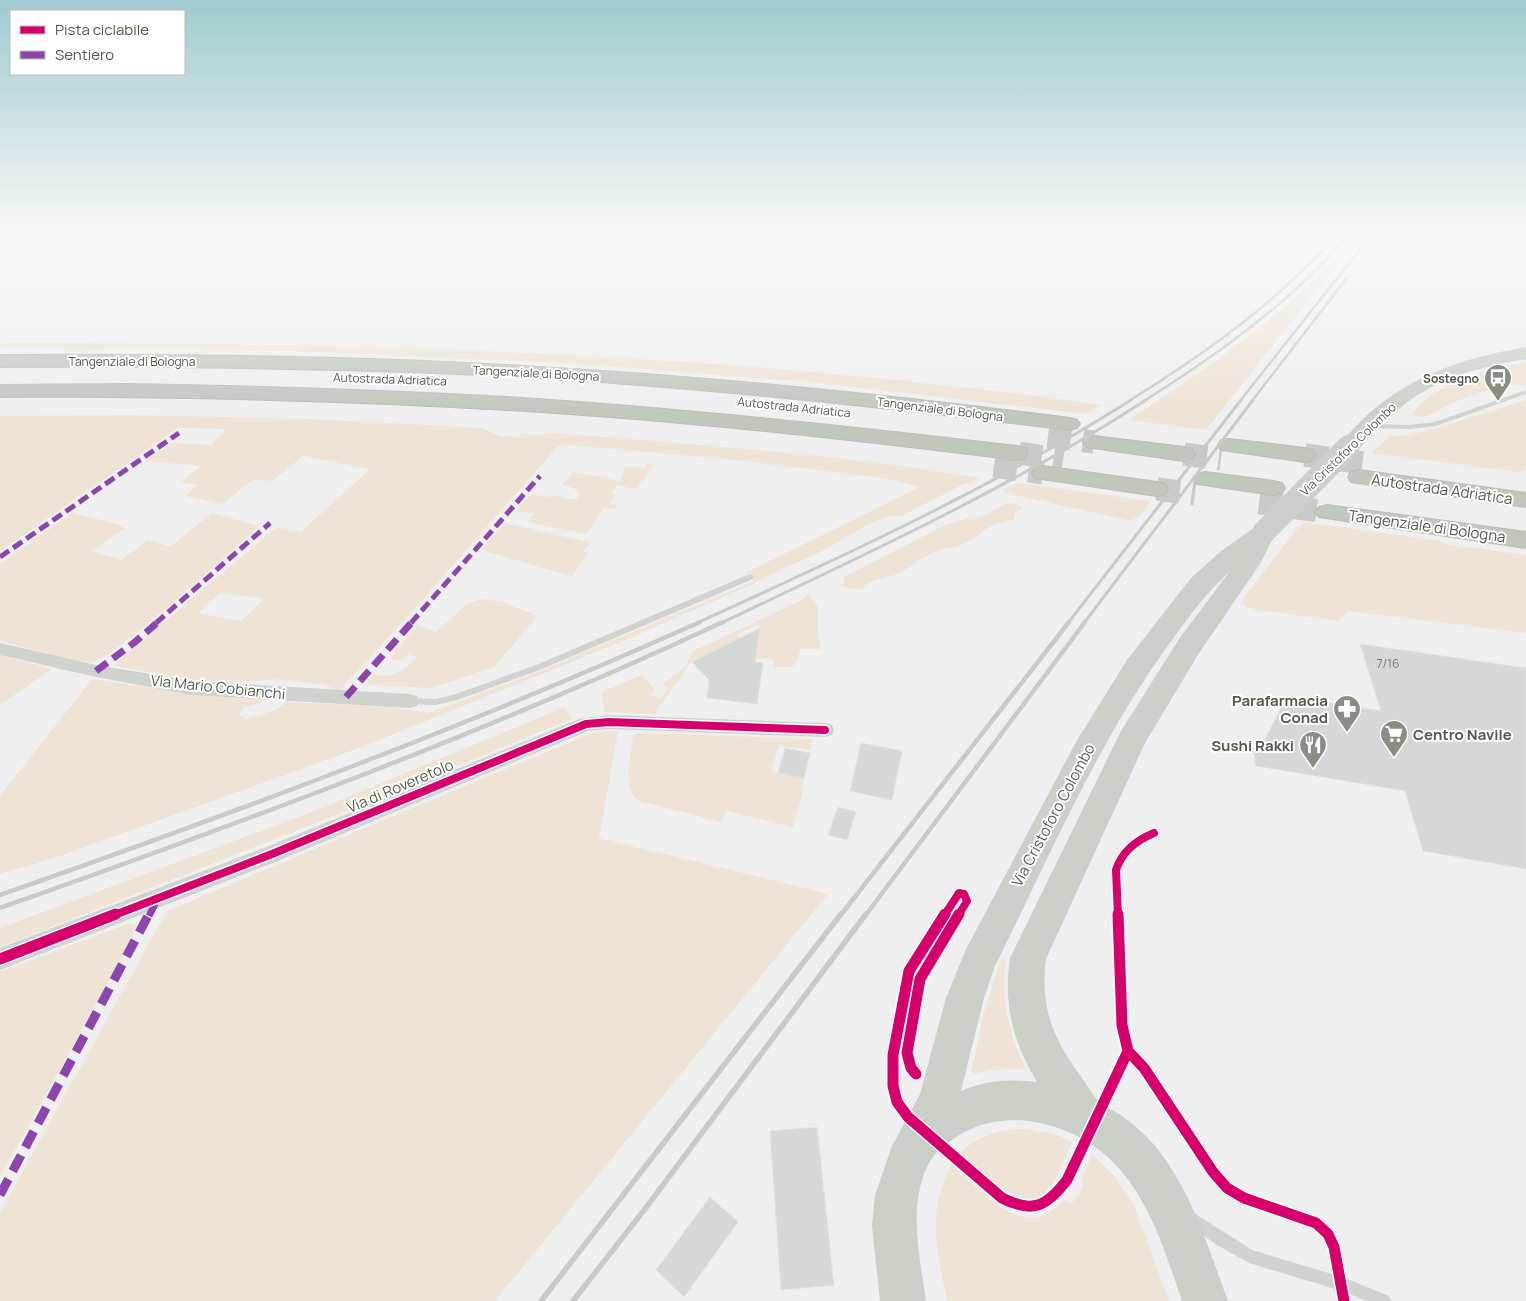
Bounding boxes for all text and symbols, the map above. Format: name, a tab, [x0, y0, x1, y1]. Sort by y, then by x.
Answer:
legend	[10, 10, 185, 75]
text: Pista ciclabile	[55, 19, 149, 40]
text: Sentiero	[55, 44, 114, 65]
street label: Tangenziale di Bologna	[69, 353, 195, 370]
street label: Tangenziale di Bologna	[472, 361, 600, 385]
bus stop icon: Sostegno	[1483, 363, 1513, 402]
street label: Autostrada Adriatica	[333, 369, 447, 389]
place label: Sostegno	[1423, 370, 1479, 387]
street label: Autostrada Adriatica	[737, 393, 851, 421]
street label: Tangenziale di Bologna	[876, 393, 1004, 425]
street label: Via Cristoforo Colombo	[1296, 399, 1400, 499]
street label: Autostrada Adriatica	[1370, 469, 1514, 509]
street label: Tangenziale di Bologna	[1347, 505, 1507, 547]
house number: 7/16	[1377, 655, 1399, 672]
street label: Via Mario Cobianchi	[150, 669, 286, 705]
place label: Parafarmacia Conad	[1232, 690, 1328, 728]
pharmacy icon: Parafarmacia Conad	[1332, 694, 1362, 733]
supermarket icon: Centro Navile	[1379, 719, 1409, 758]
place label: Centro Navile	[1413, 724, 1512, 745]
restaurant icon: Sushi Rakki	[1298, 730, 1328, 769]
place label: Sushi Rakki	[1211, 735, 1294, 756]
street label: Via Cristoforo Colombo	[1006, 740, 1100, 890]
street label: Via di Roveretolo	[343, 754, 457, 818]

